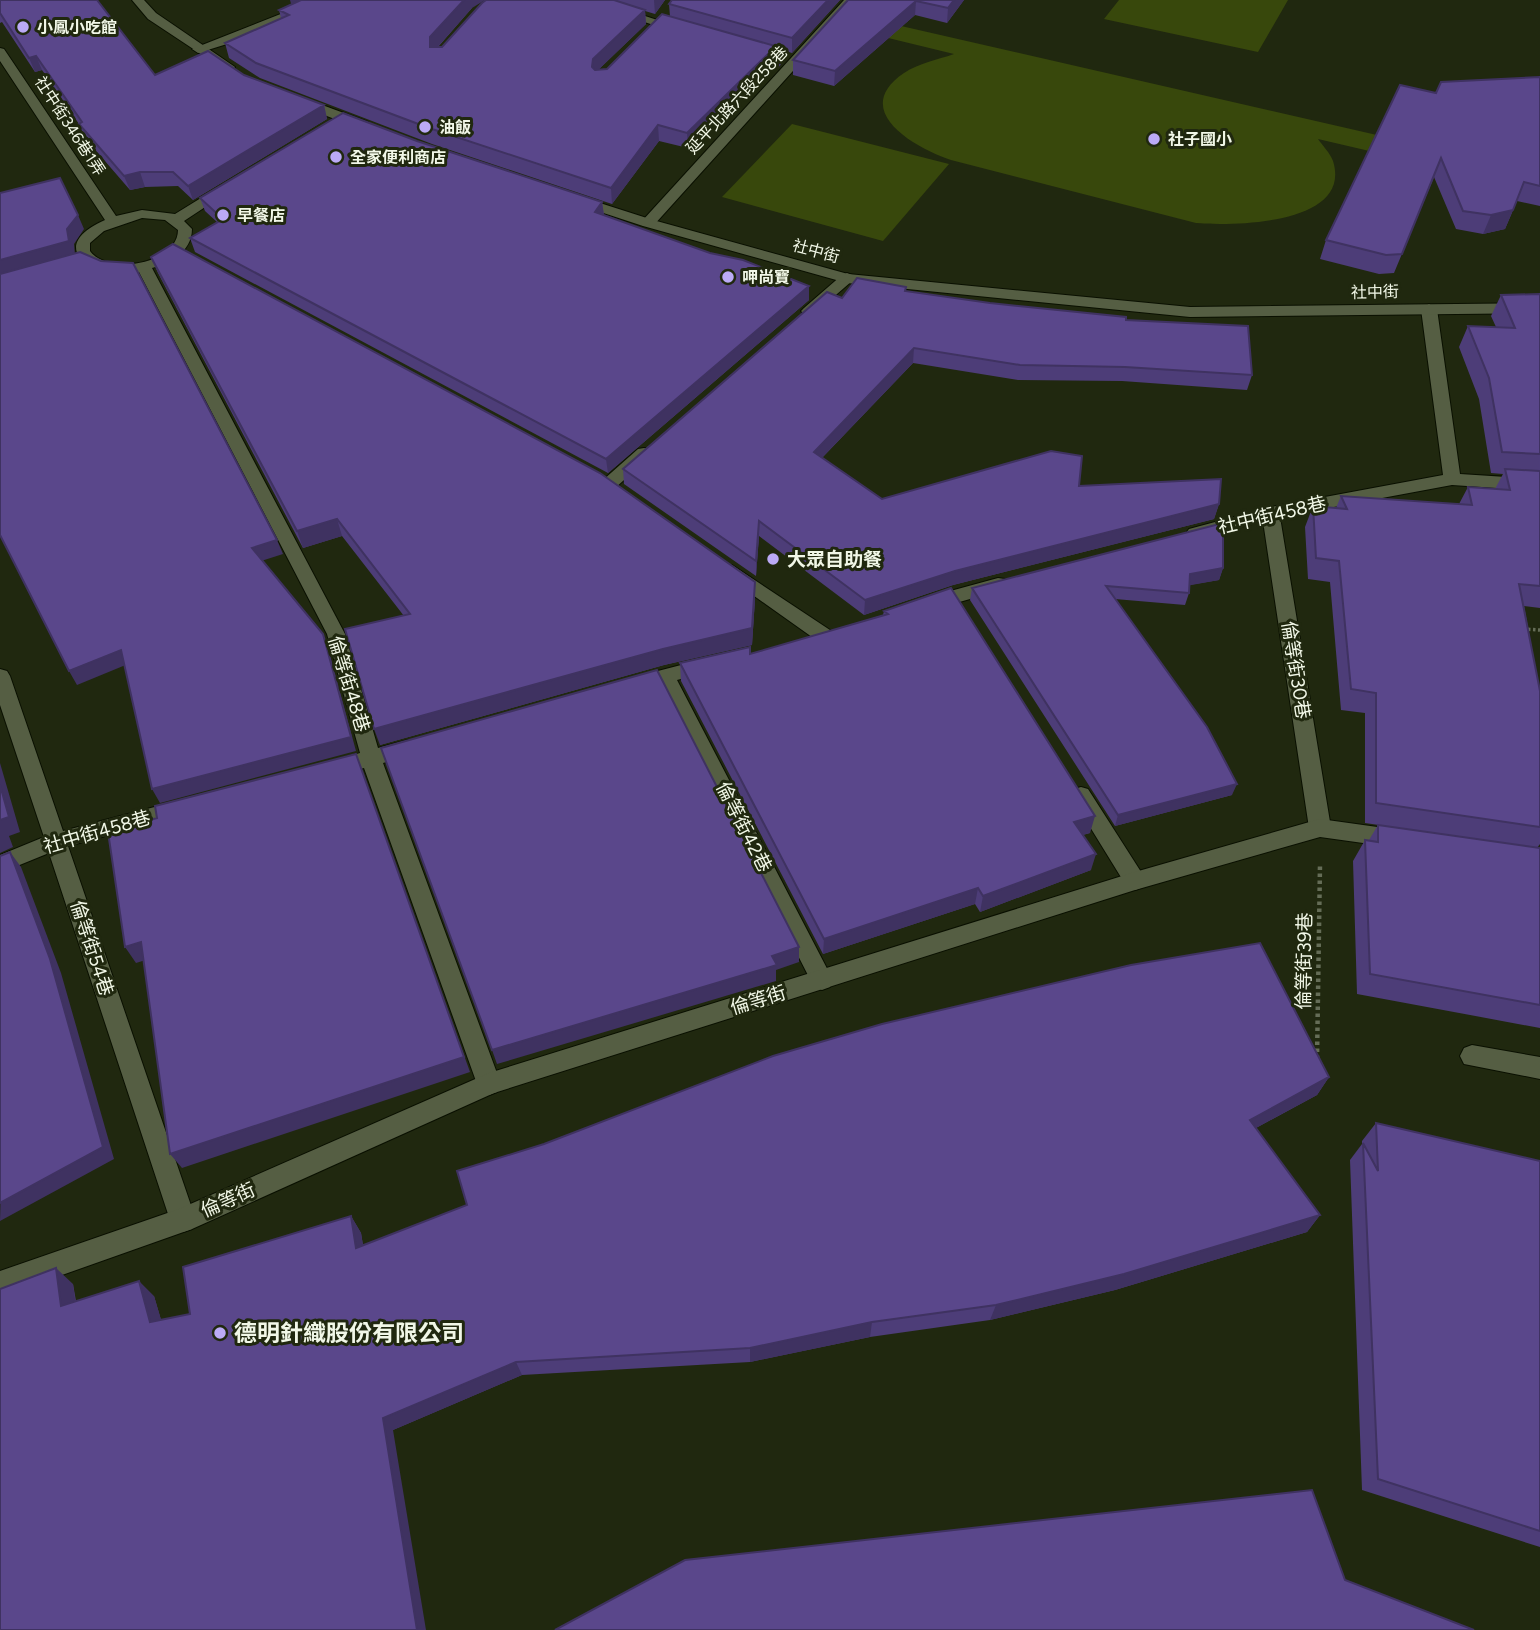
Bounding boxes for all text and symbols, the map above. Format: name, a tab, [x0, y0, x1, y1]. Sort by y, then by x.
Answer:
place label: 小鳳小吃館	[37, 18, 117, 37]
marker: 小鳳小吃館	[15, 19, 31, 35]
street label: 延平北路六段258巷	[682, 42, 792, 158]
street label: 社中街346巷1弄	[31, 73, 109, 179]
place label: 油飯	[439, 118, 471, 137]
marker: 油飯	[417, 119, 433, 135]
place label: 社子國小	[1168, 130, 1232, 149]
marker: 社子國小	[1146, 131, 1162, 147]
place label: 全家便利商店	[350, 148, 446, 167]
marker: 全家便利商店	[328, 149, 344, 165]
place label: 早餐店	[237, 206, 285, 225]
marker: 早餐店	[215, 207, 231, 223]
street label: 社中街	[790, 236, 842, 266]
place label: 呷尚寶	[742, 268, 790, 287]
marker: 呷尚寶	[720, 269, 736, 285]
street label: 社中街	[1351, 282, 1399, 302]
street label: 社中街458巷	[1216, 491, 1328, 539]
place label: 大眾自助餐	[787, 548, 882, 571]
marker: 大眾自助餐	[765, 551, 781, 567]
street label: 倫等街30巷	[1277, 620, 1315, 720]
street label: 倫等街48巷	[323, 633, 375, 735]
street label: 倫等街42巷	[711, 778, 777, 876]
street label: 社中街458巷	[41, 806, 153, 858]
street label: 倫等街54巷	[66, 897, 118, 999]
street label: 倫等街39巷	[1292, 912, 1316, 1010]
street label: 倫等街	[727, 981, 789, 1019]
street label: 倫等街	[197, 1178, 259, 1222]
place label: 德明針織股份有限公司	[234, 1319, 464, 1347]
marker: 德明針織股份有限公司	[212, 1325, 228, 1341]

